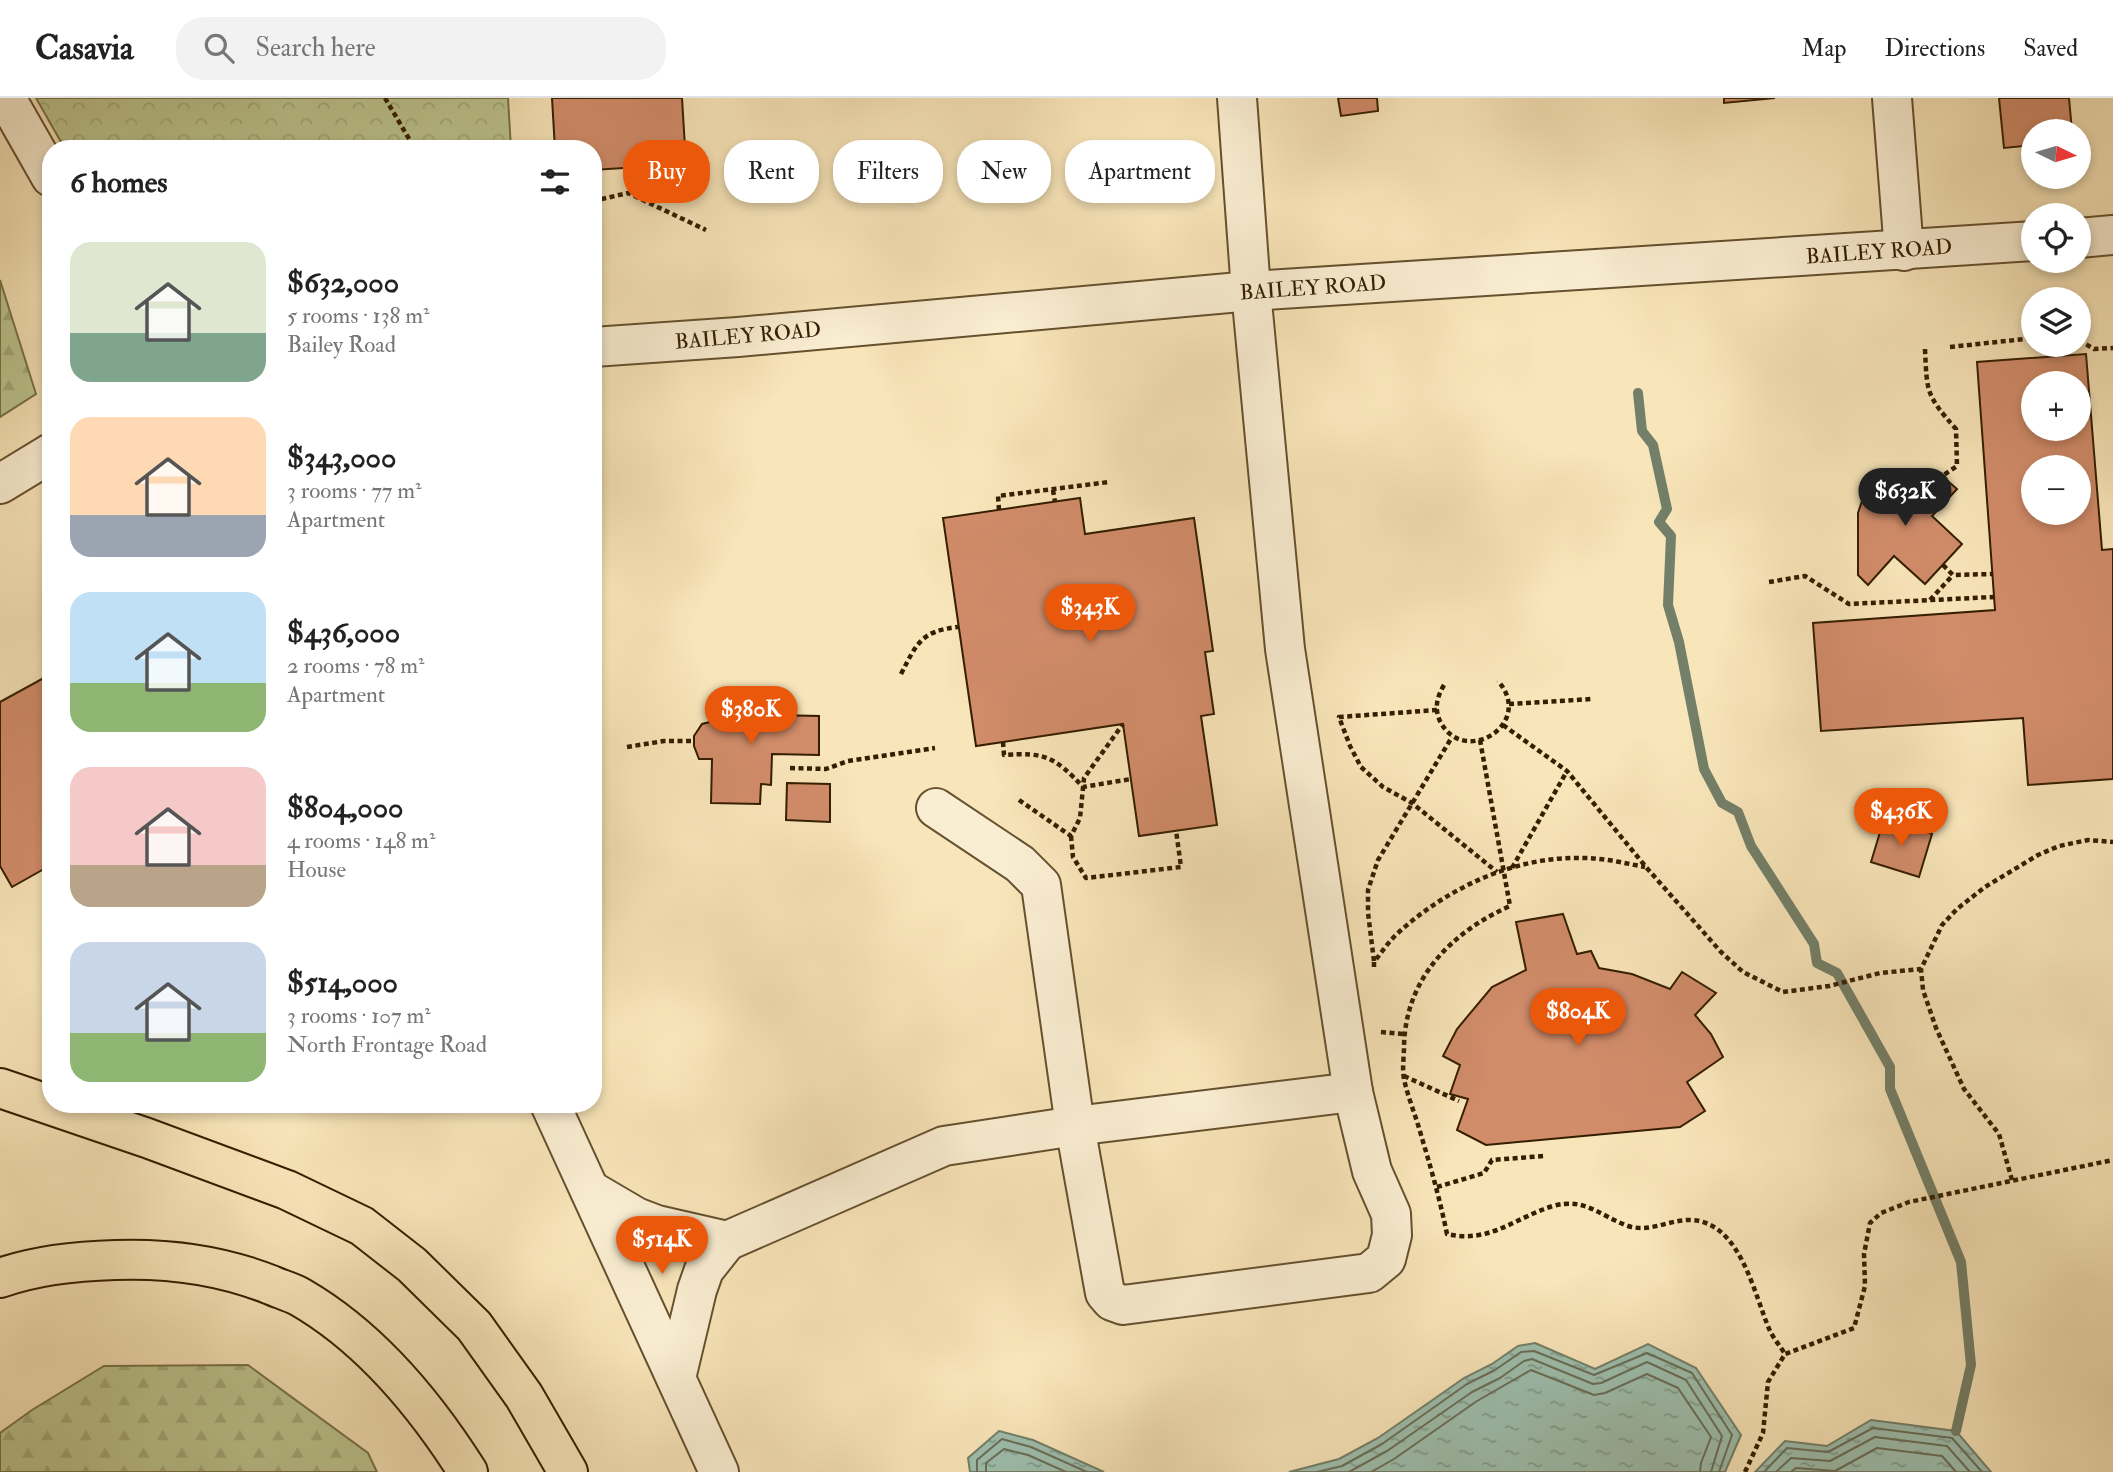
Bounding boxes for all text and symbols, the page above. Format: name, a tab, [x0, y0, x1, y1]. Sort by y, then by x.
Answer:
search box	[176, 17, 666, 80]
text: Casavia	[35, 28, 134, 69]
icon: search	[200, 29, 238, 67]
text: Search here	[256, 32, 376, 64]
text: Map	[1801, 33, 1846, 64]
text: Directions	[1884, 33, 1985, 64]
text: Saved	[2023, 33, 2078, 64]
north arrow	[2021, 119, 2091, 189]
map controls	[2021, 119, 2091, 525]
chip: Buy	[623, 140, 710, 203]
chip: Rent	[724, 140, 819, 203]
chip: Filters	[833, 140, 943, 203]
chip: New	[957, 140, 1051, 203]
chip: Apartment	[1065, 140, 1215, 203]
icon: filters	[536, 163, 574, 201]
text: 6 homes	[70, 164, 168, 201]
button: locate	[2021, 203, 2091, 273]
street label: BAILEY ROAD	[1805, 233, 1953, 271]
text: $632,000	[287, 264, 399, 301]
street label: BAILEY ROAD	[1239, 269, 1387, 307]
icon: home	[126, 270, 210, 354]
button: layers	[2021, 287, 2091, 357]
text: 5 rooms · 138 m²	[287, 301, 430, 330]
street label: BAILEY ROAD	[674, 316, 822, 356]
text: Bailey Road	[287, 330, 396, 359]
button: +	[2021, 371, 2091, 441]
text: $343,000	[287, 439, 396, 476]
icon: home	[126, 445, 210, 529]
button: −	[2021, 455, 2091, 525]
pin: $632K	[1856, 468, 1954, 528]
text: 3 rooms · 77 m²	[287, 476, 422, 505]
text: $632K	[1874, 476, 1936, 505]
text: Apartment	[287, 505, 385, 534]
pin: $343K	[1041, 584, 1139, 644]
text: $343K	[1060, 592, 1120, 621]
text: $436,000	[287, 614, 400, 651]
icon: home	[126, 620, 210, 704]
text: 2 rooms · 78 m²	[287, 651, 425, 680]
text: Apartment	[287, 680, 385, 709]
pin: $380K	[702, 686, 800, 746]
text: $380K	[721, 694, 781, 723]
pin: $436K	[1852, 788, 1950, 848]
text: $804,000	[287, 789, 403, 826]
icon: home	[126, 795, 210, 879]
text: $436K	[1870, 796, 1932, 825]
text: 4 rooms · 148 m²	[287, 826, 435, 855]
text: House	[287, 855, 346, 884]
text: $514,000	[287, 964, 398, 1001]
icon: home	[126, 970, 210, 1054]
pin: $804K	[1529, 988, 1627, 1048]
text: $804K	[1546, 996, 1610, 1025]
text: 3 rooms · 107 m²	[287, 1001, 431, 1030]
text: North Frontage Road	[287, 1030, 487, 1059]
pin: $514K	[613, 1216, 711, 1276]
text: $514K	[632, 1224, 692, 1253]

